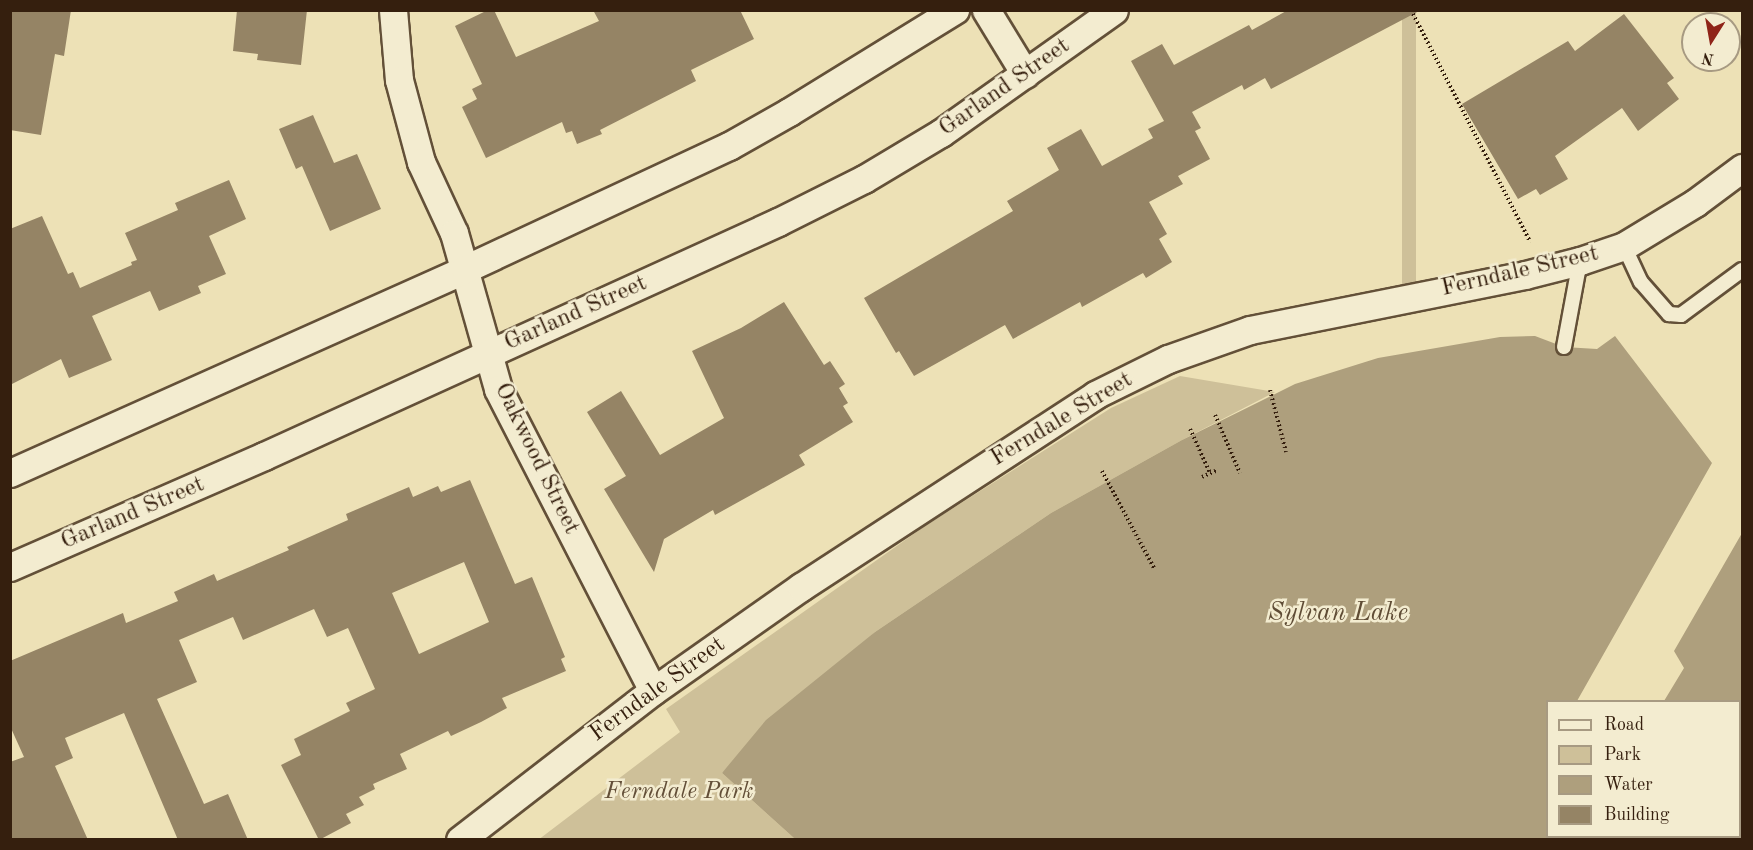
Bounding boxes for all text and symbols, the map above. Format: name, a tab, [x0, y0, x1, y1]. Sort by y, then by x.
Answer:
north arrow	[1681, 12, 1741, 72]
street label: Garland Street	[934, 32, 1076, 144]
text: N	[1700, 49, 1715, 67]
street label: Ferndale Street	[1439, 240, 1601, 304]
street label: Garland Street	[500, 270, 652, 358]
street label: Ferndale Street	[986, 366, 1138, 474]
street label: Oakwood Street	[487, 378, 585, 540]
street label: Garland Street	[57, 471, 209, 557]
water label: Sylvan Lake	[1268, 598, 1408, 630]
street label: Ferndale Street	[585, 631, 731, 749]
legend	[1546, 700, 1741, 838]
text: Road	[1604, 716, 1644, 734]
text: Park	[1604, 746, 1641, 764]
text: Water	[1604, 776, 1653, 794]
park label: Ferndale Park	[605, 779, 753, 807]
text: Building	[1604, 806, 1669, 824]

